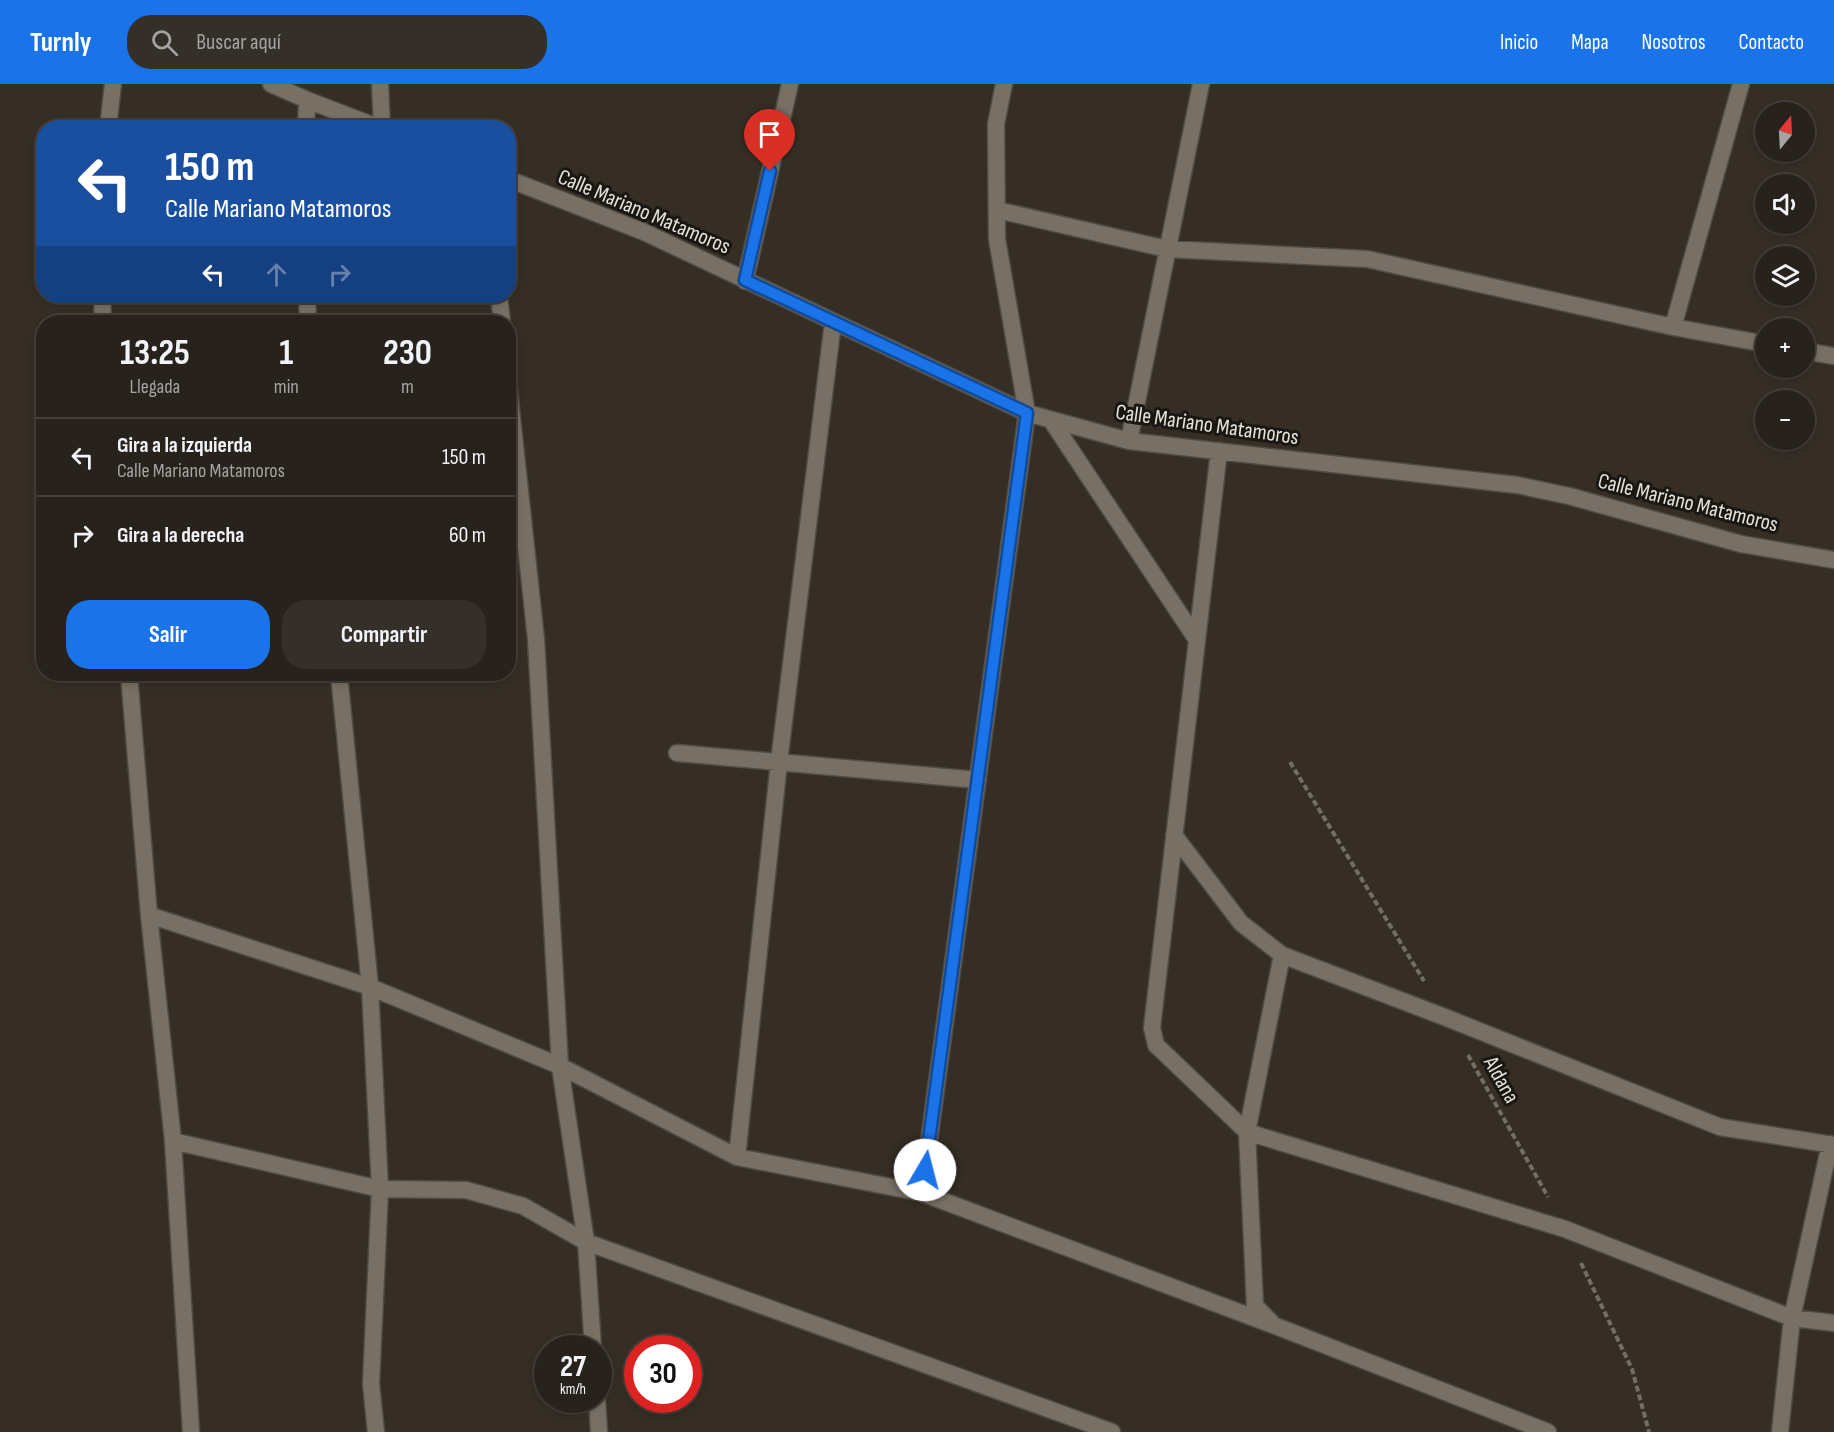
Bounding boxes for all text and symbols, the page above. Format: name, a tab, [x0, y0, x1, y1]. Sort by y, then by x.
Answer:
search box	[127, 15, 547, 69]
text: Turnly	[30, 26, 91, 59]
icon: search	[148, 26, 181, 59]
text: Buscar aquí	[196, 29, 281, 56]
text: Inicio	[1500, 30, 1538, 55]
text: Mapa	[1571, 30, 1609, 55]
text: Nosotros	[1642, 30, 1706, 55]
text: Contacto	[1739, 30, 1804, 55]
north arrow	[1755, 102, 1815, 162]
map controls	[1755, 102, 1815, 450]
pin	[744, 109, 795, 171]
icon: arrive	[753, 118, 786, 151]
text: 150 m	[165, 142, 254, 193]
icon: left	[66, 144, 144, 222]
street label: Calle Mariano Matamoros	[554, 164, 734, 261]
button: sound	[1755, 174, 1815, 234]
text: Calle Mariano Matamoros	[165, 193, 392, 225]
button: layers	[1755, 246, 1815, 306]
icon: left	[197, 258, 230, 291]
icon: ahead	[260, 258, 293, 291]
icon: right	[323, 258, 356, 291]
button: +	[1755, 318, 1815, 378]
text: 13:25	[120, 332, 190, 375]
text: 1	[279, 332, 293, 375]
text: 230	[383, 332, 432, 375]
text: Llegada	[130, 375, 180, 399]
text: min	[274, 375, 299, 399]
text: m	[401, 375, 414, 399]
button: −	[1755, 390, 1815, 450]
street label: Calle Mariano Matamoros	[1114, 399, 1300, 451]
text: Gira a la izquierda	[117, 432, 252, 459]
icon: left	[66, 441, 99, 474]
text: 150 m	[442, 444, 486, 471]
text: Calle Mariano Matamoros	[117, 459, 285, 483]
street label: Calle Mariano Matamoros	[1595, 468, 1781, 538]
icon: right	[66, 519, 99, 552]
text: Gira a la derecha	[117, 522, 244, 549]
text: 60 m	[449, 522, 486, 549]
button: Salir	[66, 600, 270, 669]
button: Compartir	[282, 600, 486, 669]
street label: Aldana	[1477, 1051, 1525, 1108]
position arrow	[893, 1138, 957, 1202]
speed limit sign: 30	[624, 1335, 702, 1413]
text: 27	[560, 1349, 586, 1385]
text: km/h	[560, 1380, 586, 1399]

